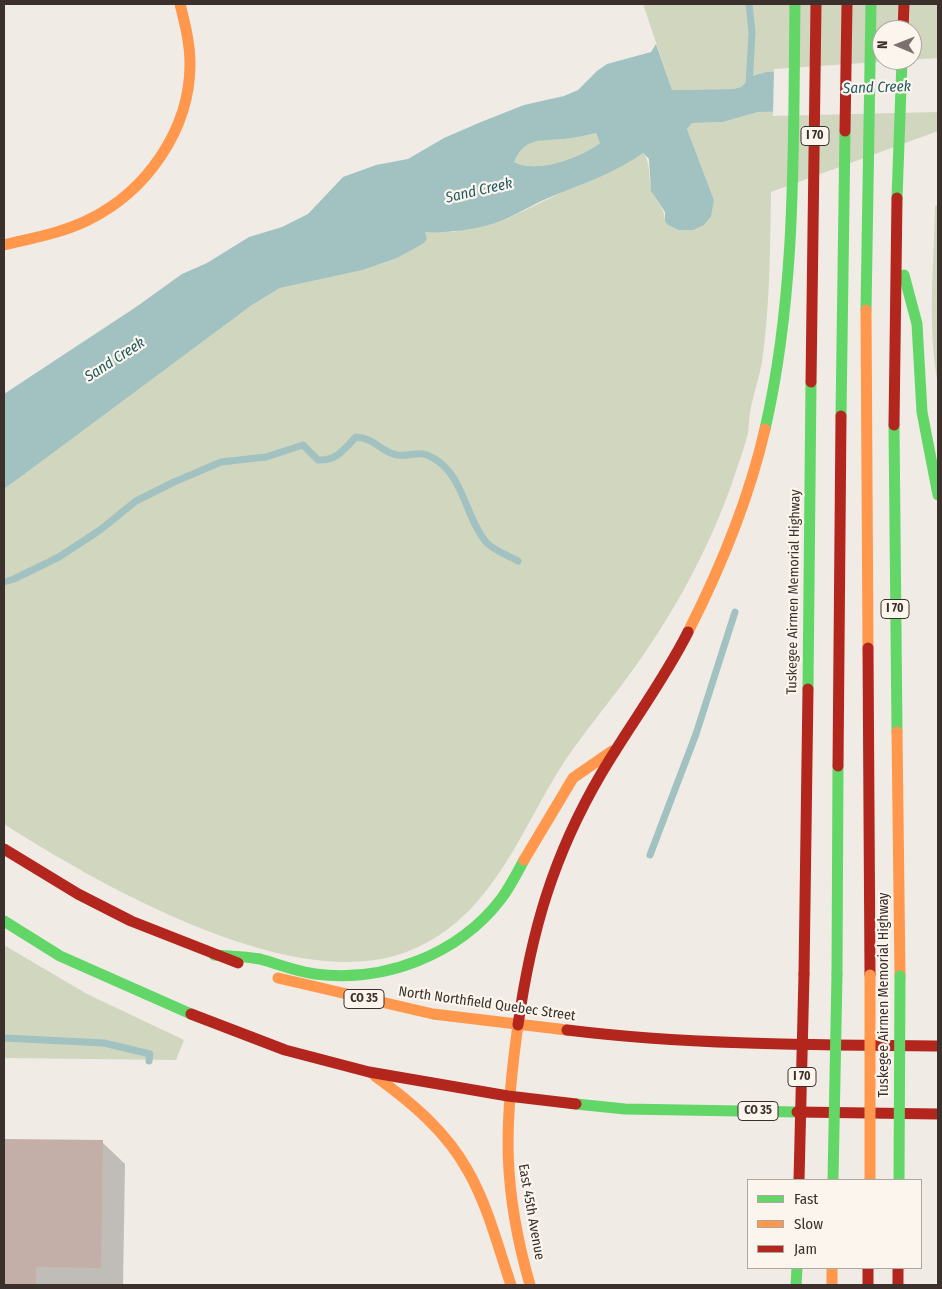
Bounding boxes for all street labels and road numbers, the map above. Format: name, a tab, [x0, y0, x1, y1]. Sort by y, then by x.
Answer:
road number: I 70	[801, 126, 829, 146]
street label: Tuskegee Airmen Memorial Highway	[784, 489, 804, 695]
road number: I 70	[881, 600, 909, 618]
street label: Tuskegee Airmen Memorial Highway	[876, 892, 892, 1098]
street label: North Northfield Quebec Street	[397, 983, 577, 1025]
road number: CO 35	[344, 990, 384, 1009]
road number: I 70	[788, 1068, 816, 1086]
road number: CO 35	[738, 1102, 778, 1120]
street label: East 45th Avenue	[514, 1163, 548, 1261]

